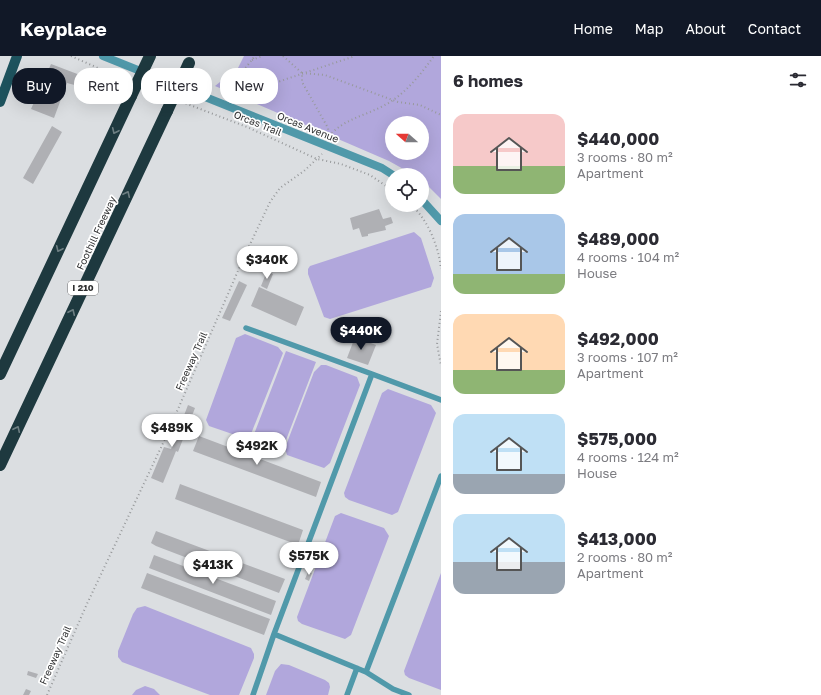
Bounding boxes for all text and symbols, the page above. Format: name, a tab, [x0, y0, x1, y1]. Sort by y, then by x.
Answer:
text: Keyplace	[20, 17, 107, 40]
text: Home	[573, 20, 613, 37]
text: Map	[635, 20, 663, 37]
text: About	[685, 20, 726, 37]
text: Contact	[748, 20, 801, 37]
chip: Buy	[12, 68, 66, 104]
chip: Rent	[74, 68, 133, 104]
chip: Filters	[141, 68, 212, 104]
chip: New	[220, 68, 278, 104]
icon: filters	[787, 69, 809, 91]
text: 6 homes	[453, 70, 523, 91]
street label: Orcas Trail	[232, 108, 284, 138]
street label: Orcas Avenue	[275, 109, 341, 145]
north arrow	[385, 116, 429, 160]
map controls	[385, 116, 429, 212]
one-way arrow	[112, 127, 120, 134]
text: $440,000	[577, 128, 659, 149]
icon: home	[485, 130, 533, 178]
text: 3 rooms · 80 m²	[577, 149, 673, 165]
text: Apartment	[577, 165, 644, 181]
button: locate	[385, 168, 429, 212]
one-way arrow	[122, 191, 130, 198]
street label: Foothill Freeway	[74, 194, 118, 272]
text: $489,000	[577, 228, 659, 249]
icon: home	[485, 230, 533, 278]
one-way arrow	[56, 244, 64, 252]
pin: $340K	[239, 246, 295, 280]
text: 4 rooms · 104 m²	[577, 249, 679, 265]
text: $340K	[246, 251, 288, 267]
text: House	[577, 265, 617, 281]
road number: I 210	[68, 281, 98, 295]
one-way arrow	[67, 308, 75, 316]
pin: $440K	[333, 317, 389, 351]
text: $440K	[340, 322, 382, 338]
text: $492,000	[577, 328, 659, 349]
street label: Freeway Trail	[173, 330, 209, 392]
icon: home	[485, 330, 533, 378]
text: 3 rooms · 107 m²	[577, 349, 678, 365]
text: Apartment	[577, 365, 644, 381]
pin: $489K	[144, 414, 200, 448]
text: $489K	[151, 419, 193, 435]
one-way arrow	[12, 426, 20, 434]
text: $575,000	[577, 428, 657, 449]
icon: home	[485, 430, 533, 478]
pin: $492K	[229, 432, 285, 466]
text: $492K	[236, 437, 278, 453]
text: 4 rooms · 124 m²	[577, 449, 679, 465]
text: House	[577, 465, 617, 481]
text: $413,000	[577, 528, 657, 549]
icon: home	[485, 530, 533, 578]
pin: $575K	[281, 542, 337, 576]
text: $575K	[288, 547, 330, 563]
text: 2 rooms · 80 m²	[577, 549, 673, 565]
pin: $413K	[185, 551, 241, 585]
text: $413K	[193, 556, 233, 572]
text: Apartment	[577, 565, 644, 581]
street label: Freeway Trail	[37, 624, 73, 686]

